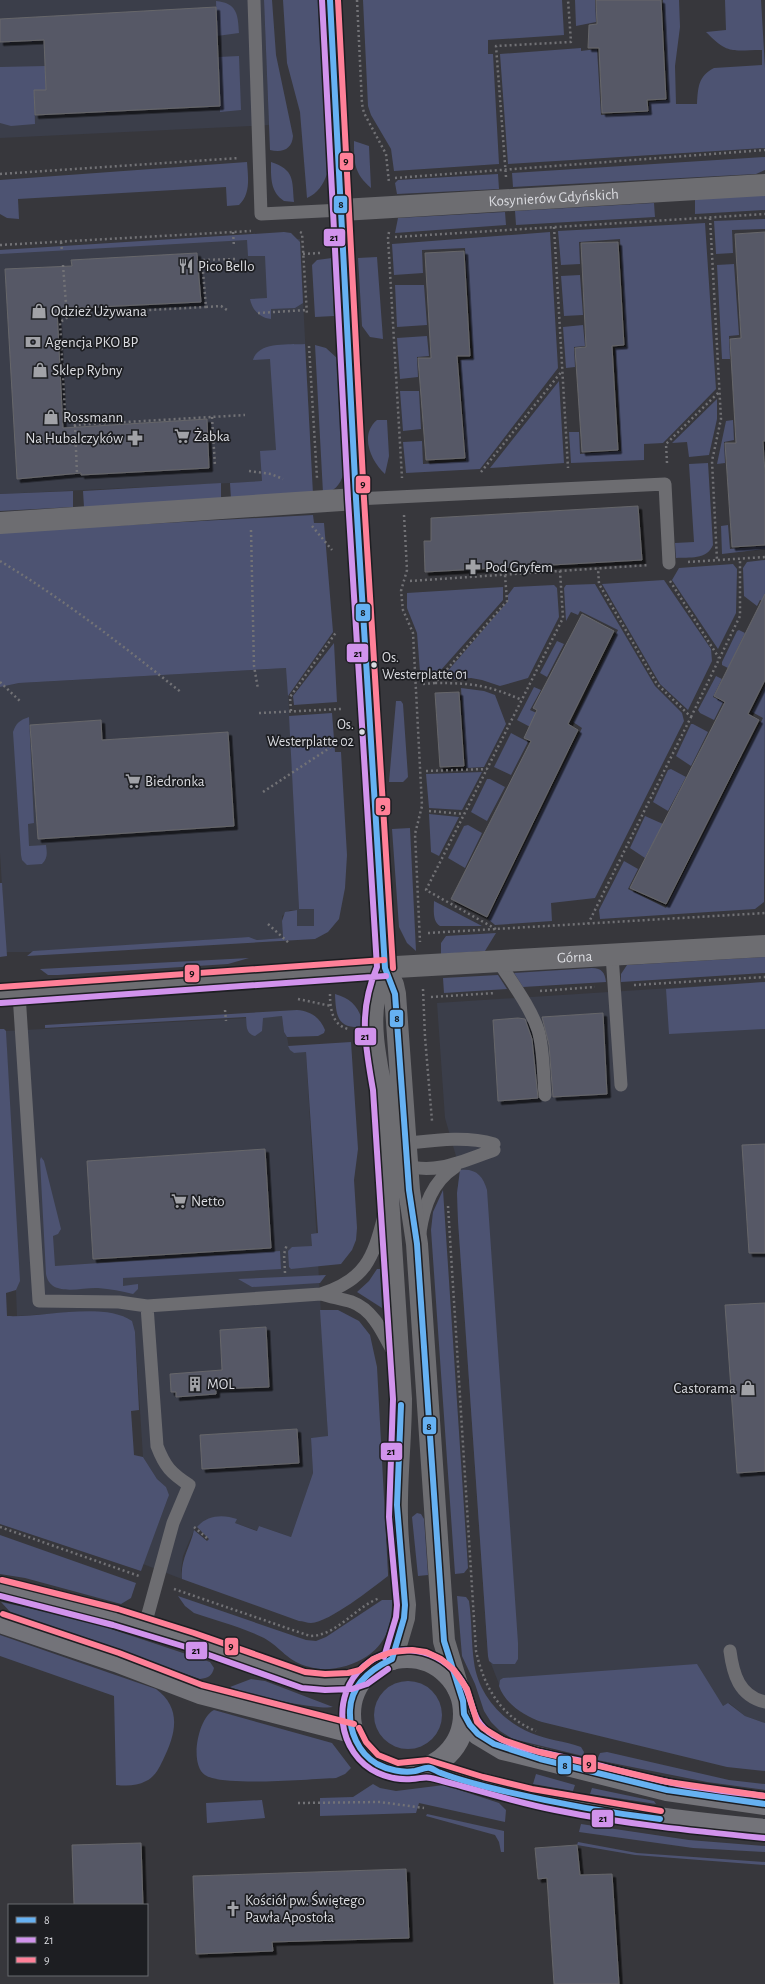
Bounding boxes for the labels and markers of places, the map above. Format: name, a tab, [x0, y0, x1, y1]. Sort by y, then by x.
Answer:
restaurant icon: Pico Bello	[177, 257, 195, 275]
place label: Pico Bello	[198, 259, 255, 274]
shop icon: Odzież Używana	[30, 302, 48, 320]
place label: Odzież Używana	[51, 304, 147, 319]
bank icon: Agencja PKO BP	[24, 333, 42, 351]
place label: Agencja PKO BP	[45, 335, 139, 350]
shop icon: Sklep Rybny	[31, 361, 49, 379]
place label: Sklep Rybny	[52, 363, 123, 378]
shop icon: Rossmann	[42, 408, 60, 426]
place label: Rossmann	[63, 410, 123, 425]
supermarket icon: Żabka	[173, 427, 191, 445]
place label: Żabka	[194, 427, 230, 444]
pharmacy icon: Na Hubalczyków	[126, 429, 144, 447]
place label: Na Hubalczyków	[25, 431, 123, 446]
pharmacy icon: Pod Gryfem	[464, 558, 482, 576]
place label: Pod Gryfem	[485, 560, 553, 575]
place label: Os. Westerplatte 01	[382, 651, 468, 682]
marker: Os. Westerplatte 01	[369, 660, 379, 670]
place label: Os. Westerplatte 02	[267, 718, 354, 749]
marker: Os. Westerplatte 02	[357, 727, 367, 737]
supermarket icon: Biedronka	[124, 772, 142, 790]
place label: Biedronka	[145, 774, 205, 789]
supermarket icon: Netto	[170, 1192, 188, 1210]
place label: Netto	[191, 1194, 225, 1209]
building icon: MOL	[186, 1375, 204, 1393]
place label: MOL	[207, 1377, 235, 1392]
shop icon: Castorama	[739, 1379, 757, 1397]
place label: Castorama	[674, 1381, 736, 1396]
place label: Kościół pw. Świętego Pawła Apostoła	[245, 1891, 365, 1925]
church icon: Kościół pw. Świętego Pawła Apostoła	[224, 1900, 242, 1918]

